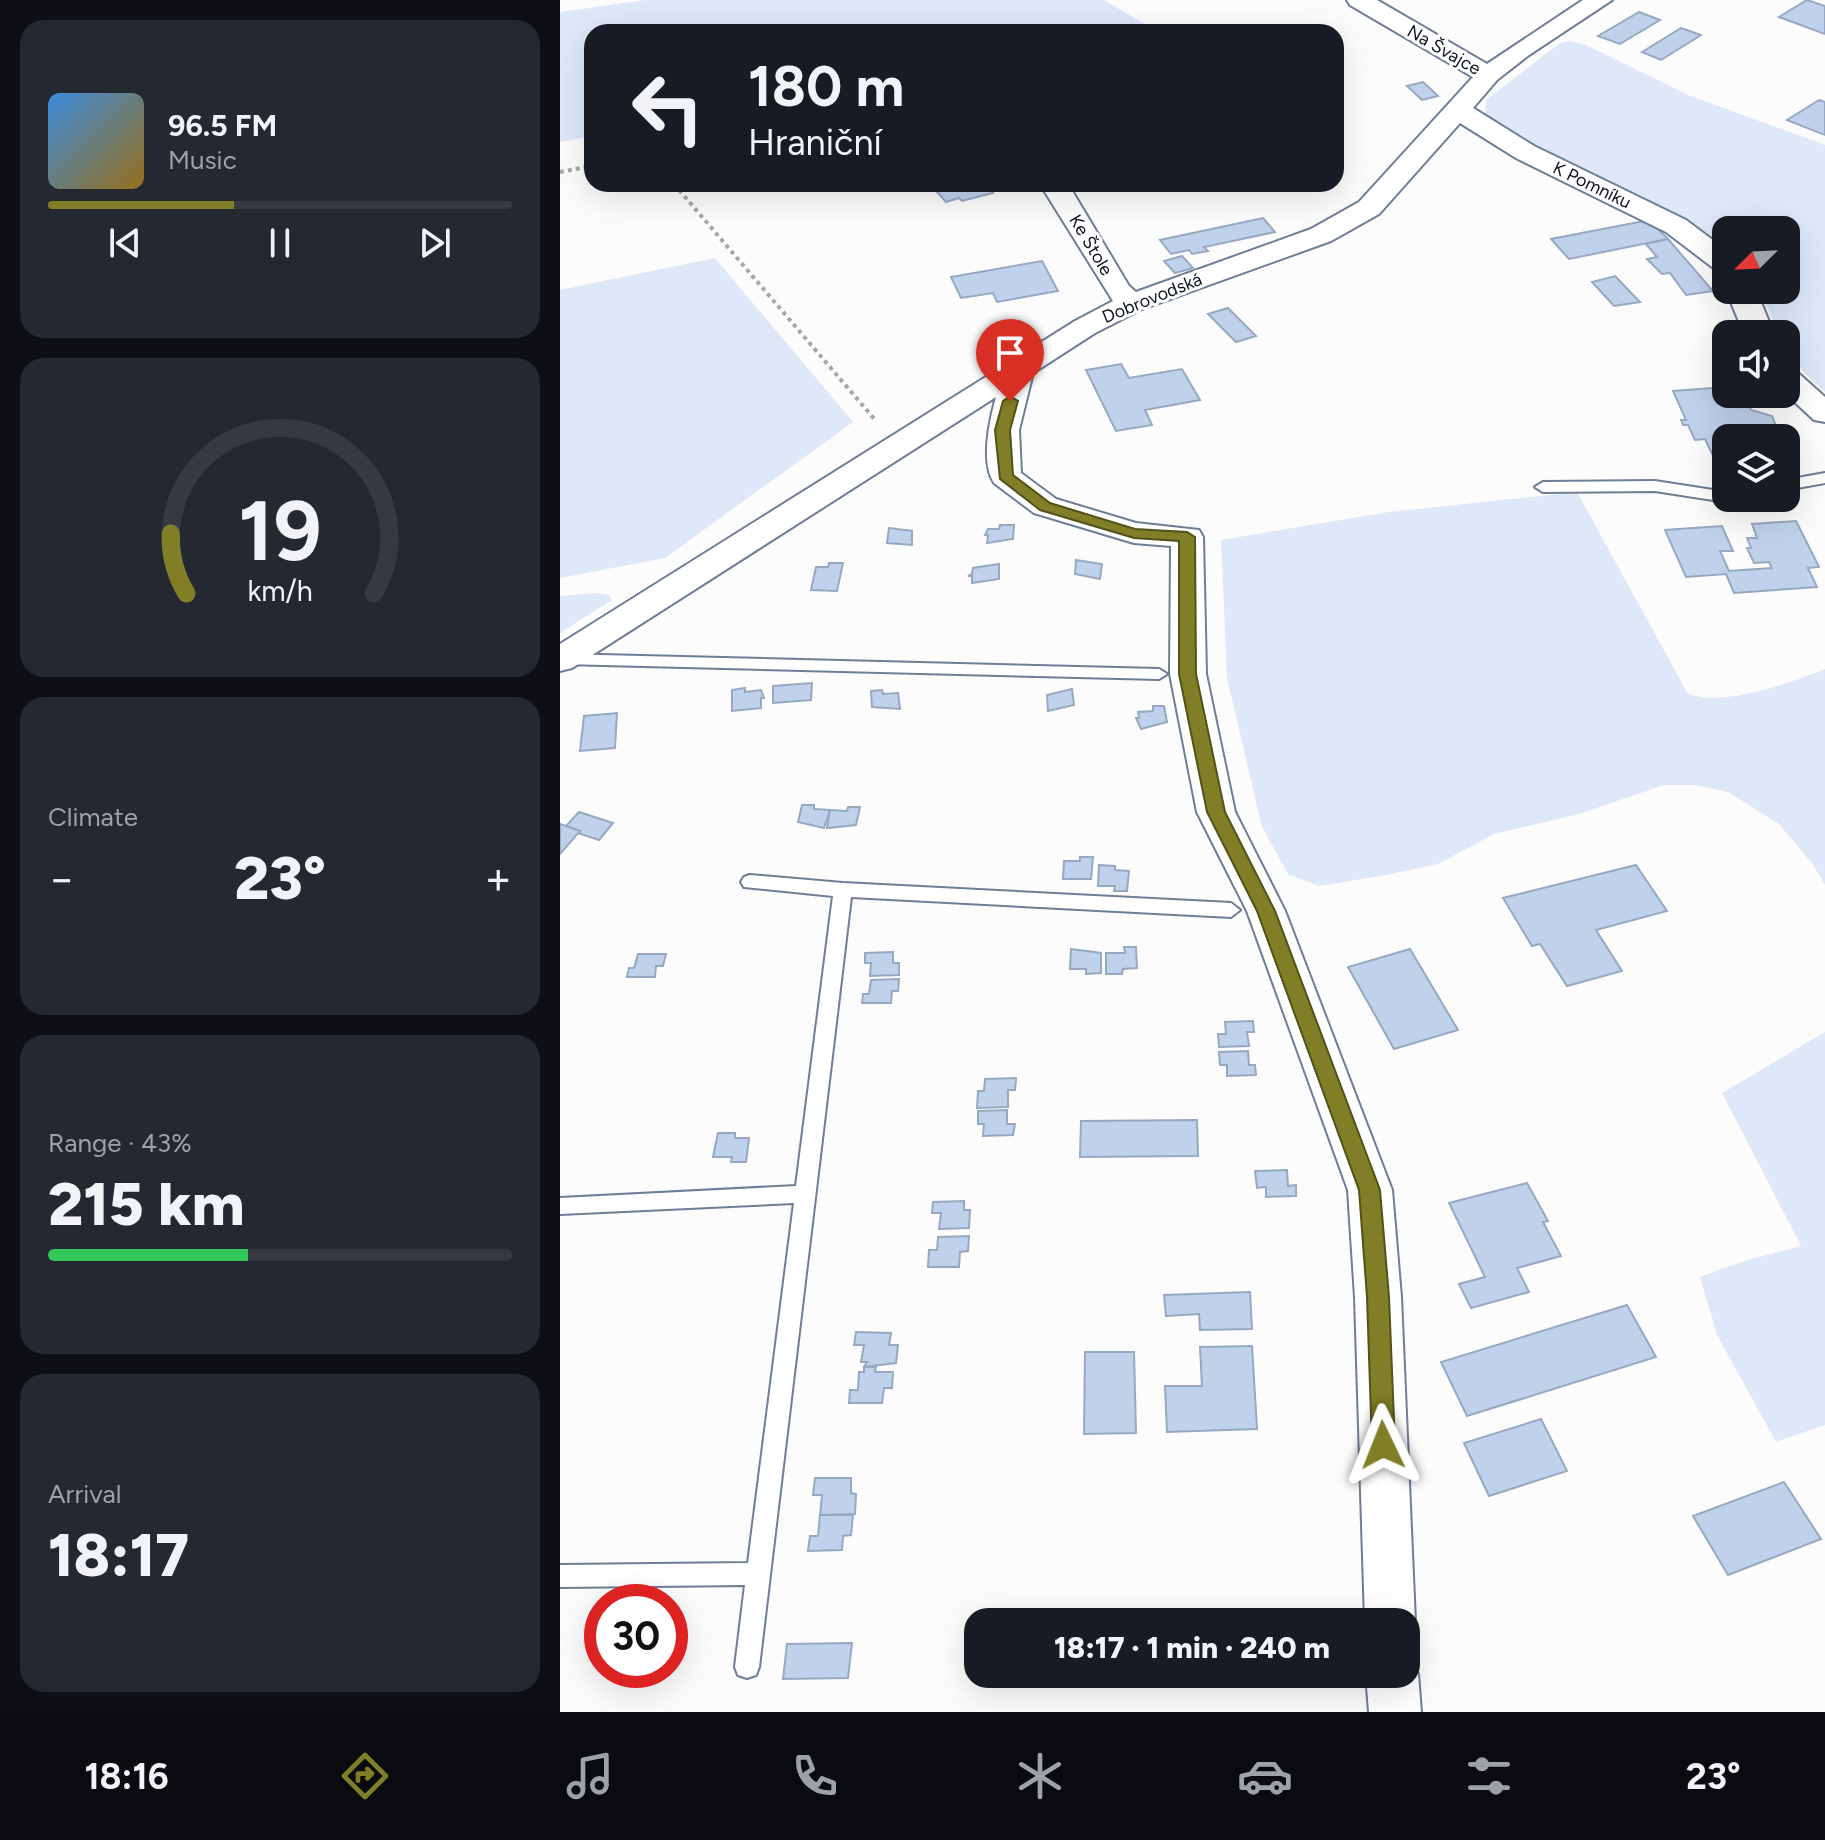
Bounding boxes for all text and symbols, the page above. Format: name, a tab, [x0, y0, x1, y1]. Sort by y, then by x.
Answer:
street label: Na Švajce	[1403, 20, 1485, 80]
text: 180 m	[748, 53, 904, 120]
icon: left	[616, 56, 720, 160]
text: 96.5 FM	[168, 107, 277, 144]
text: Hraniční	[748, 121, 882, 164]
text: Music	[168, 144, 237, 176]
street label: K Pomníku	[1549, 157, 1635, 213]
street label: Ke Štole	[1064, 211, 1118, 280]
north arrow	[1712, 216, 1800, 304]
map controls	[1712, 216, 1800, 512]
icon: previous	[103, 221, 147, 265]
icon: pause	[258, 221, 302, 265]
icon: next	[413, 221, 457, 265]
street label: Dobrovodská	[1099, 268, 1205, 328]
pin	[976, 319, 1044, 401]
button: sound	[1712, 320, 1800, 408]
icon: arrive	[988, 331, 1032, 375]
button: layers	[1712, 424, 1800, 512]
text: 19	[238, 480, 322, 580]
text: km/h	[247, 574, 313, 608]
text: Climate	[48, 801, 138, 833]
text: 23°	[234, 842, 326, 914]
text: −	[48, 852, 75, 905]
text: +	[485, 852, 512, 905]
text: Range · 43%	[48, 1127, 192, 1159]
text: 215 km	[48, 1168, 245, 1240]
position arrow	[1341, 1403, 1425, 1487]
text: Arrival	[48, 1478, 121, 1510]
text: 18:17	[48, 1519, 189, 1591]
speed limit sign: 30	[584, 1584, 688, 1688]
text: 18:17 · 1 min · 240 m	[1054, 1629, 1330, 1666]
icon: directions	[337, 1748, 393, 1804]
icon: music	[562, 1748, 618, 1804]
icon: phone	[787, 1748, 843, 1804]
icon: climate	[1012, 1748, 1068, 1804]
icon: car	[1237, 1748, 1293, 1804]
icon: filters	[1461, 1748, 1517, 1804]
text: 18:16	[84, 1755, 169, 1798]
text: 23°	[1686, 1755, 1741, 1798]

